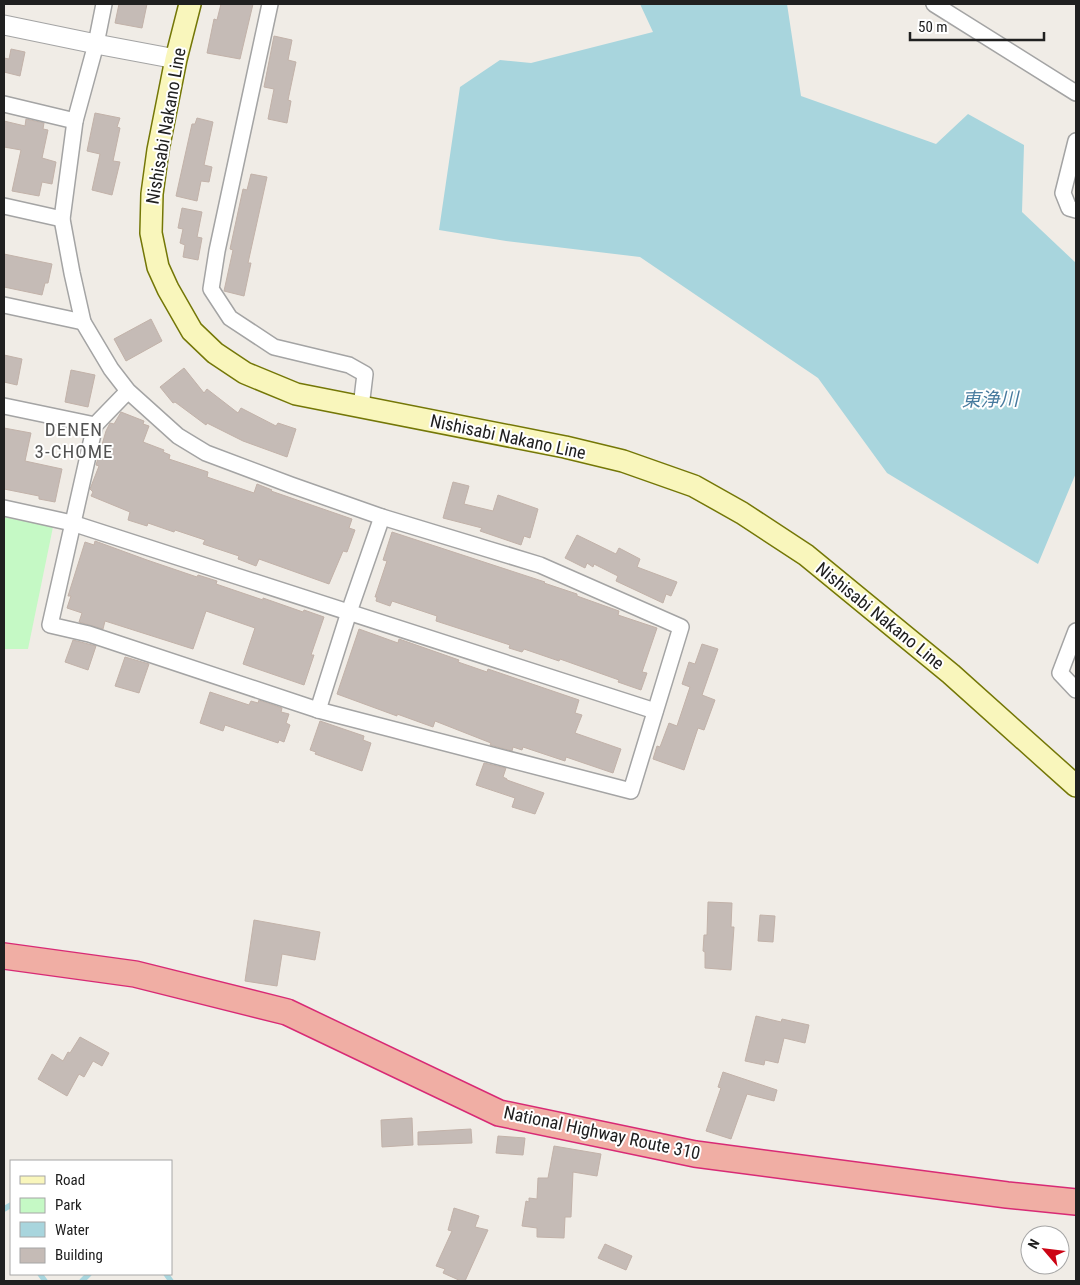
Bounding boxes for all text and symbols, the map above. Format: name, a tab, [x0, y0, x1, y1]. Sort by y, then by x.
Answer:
scale bar	[910, 10, 1044, 42]
text: 50 m	[918, 18, 948, 36]
street label: Nishisabi Nakano Line	[141, 46, 190, 206]
water label: 東浄川	[961, 387, 1021, 411]
street label: Nishisabi Nakano Line	[428, 410, 588, 463]
district label: DENEN 3-CHOME	[35, 418, 113, 463]
street label: Nishisabi Nakano Line	[812, 558, 949, 674]
street label: National Highway Route 310	[502, 1101, 702, 1164]
legend	[10, 1160, 172, 1275]
text: Road	[55, 1171, 85, 1189]
text: Park	[55, 1196, 82, 1214]
text: Water	[55, 1221, 90, 1239]
north arrow	[1020, 1225, 1070, 1275]
text: N	[1024, 1236, 1043, 1251]
text: Building	[55, 1246, 103, 1264]

